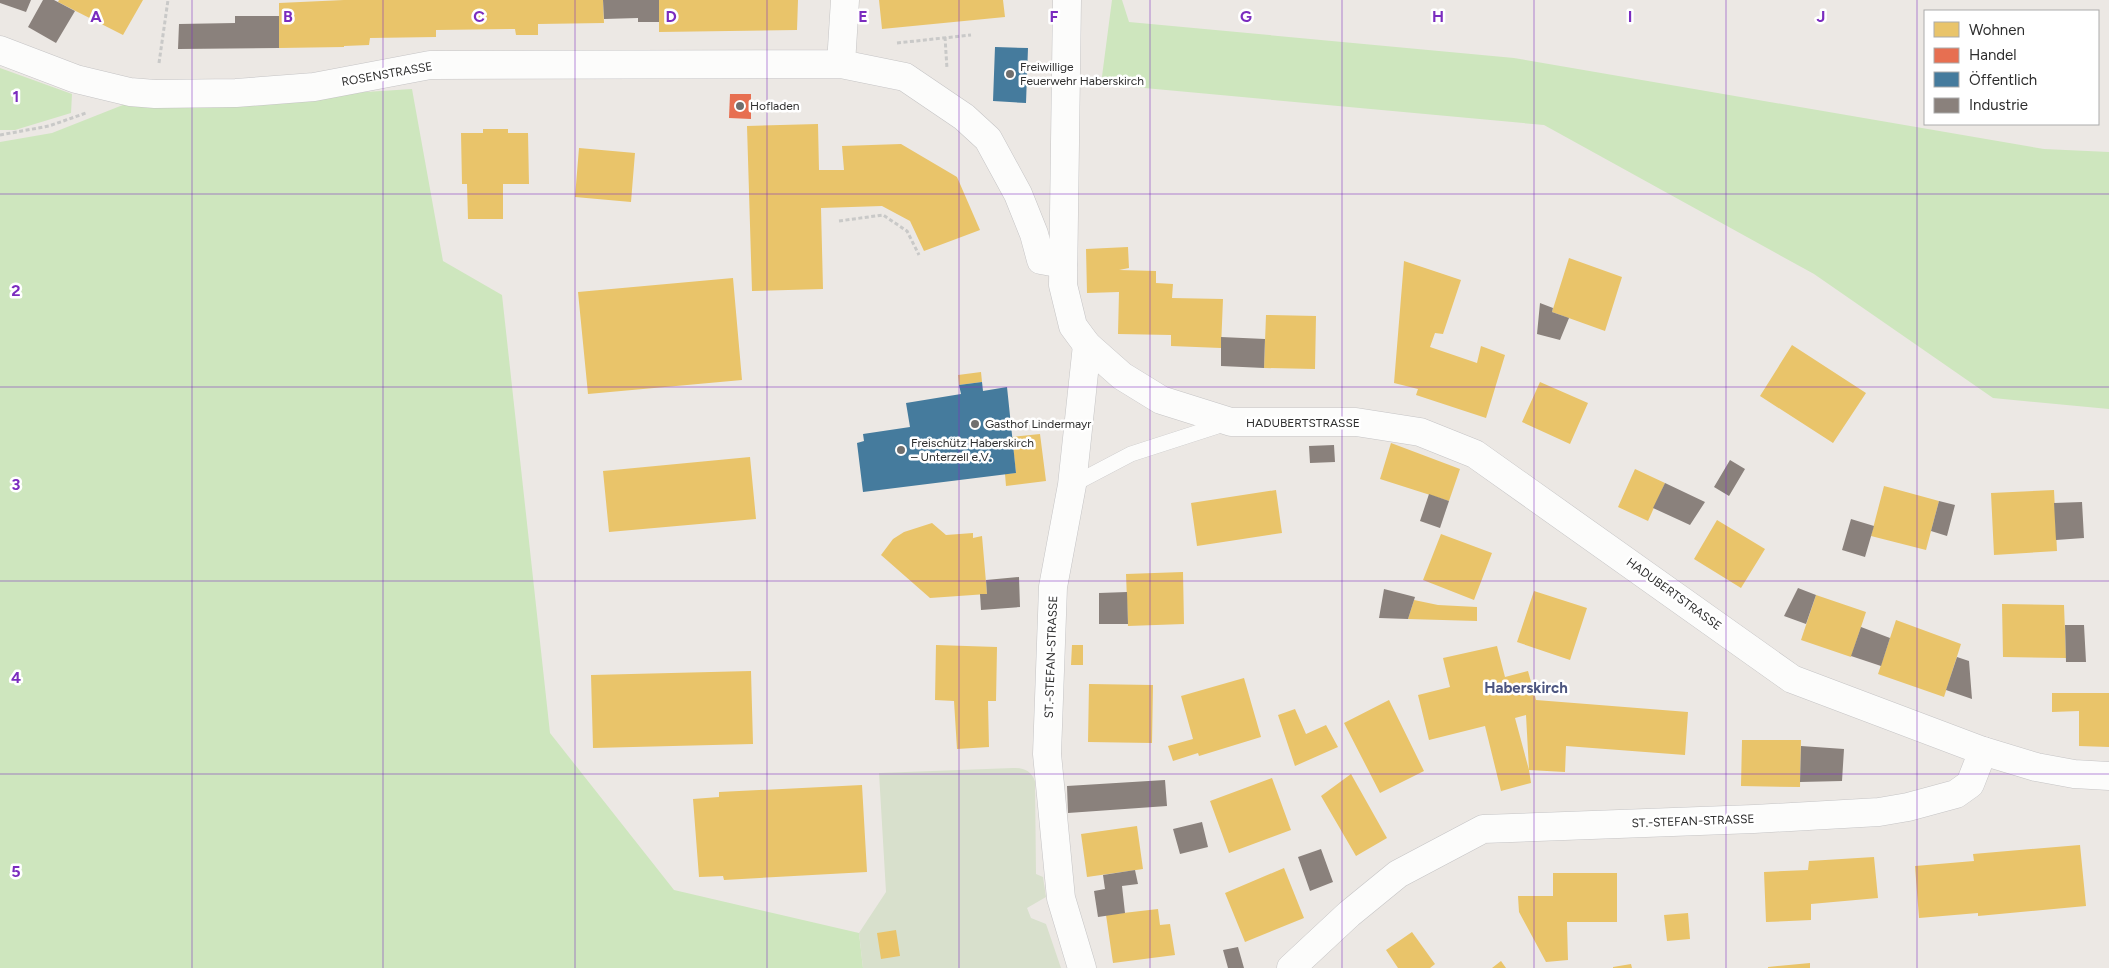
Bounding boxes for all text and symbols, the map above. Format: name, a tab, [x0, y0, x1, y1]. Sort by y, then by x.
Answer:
text: A	[90, 7, 102, 26]
text: B	[283, 7, 293, 26]
text: C	[473, 7, 485, 26]
text: D	[665, 7, 677, 26]
text: E	[858, 7, 868, 26]
text: F	[1050, 7, 1059, 26]
text: G	[1240, 7, 1252, 26]
text: H	[1432, 7, 1444, 26]
text: I	[1628, 7, 1632, 26]
text: J	[1817, 7, 1825, 26]
legend	[1924, 10, 2099, 125]
text: Wohnen	[1969, 21, 2025, 39]
text: Handel	[1969, 46, 2017, 64]
street label: ROSENSTRASSE	[340, 59, 434, 89]
place label: Freiwillige Feuerwehr Haberskirch	[1020, 60, 1144, 88]
marker: Freiwillige Feuerwehr Haberskirch	[1004, 68, 1016, 80]
text: Öffentlich	[1969, 71, 2037, 89]
text: 1	[13, 87, 19, 106]
text: Industrie	[1969, 96, 2028, 114]
place label: Hofladen	[750, 99, 800, 113]
marker: Hofladen	[734, 100, 746, 112]
text: 2	[11, 281, 21, 300]
street label: HADUBERTSTRASSE	[1246, 416, 1360, 430]
place label: Gasthof Lindermayr	[985, 417, 1091, 431]
marker: Gasthof Lindermayr	[969, 418, 981, 430]
place label: Freischütz Haberskirch – Unterzell e.V.	[911, 436, 1034, 464]
marker: Freischütz Haberskirch – Unterzell e.V.	[895, 444, 907, 456]
text: 3	[12, 475, 21, 494]
street label: HADUBERTSTRASSE	[1624, 555, 1724, 633]
street label: ST.-STEFAN-STRASSE	[1042, 595, 1060, 719]
text: 4	[11, 668, 21, 687]
district label: Haberskirch	[1484, 679, 1568, 697]
street label: ST.-STEFAN-STRASSE	[1631, 812, 1755, 830]
text: 5	[11, 862, 21, 881]

